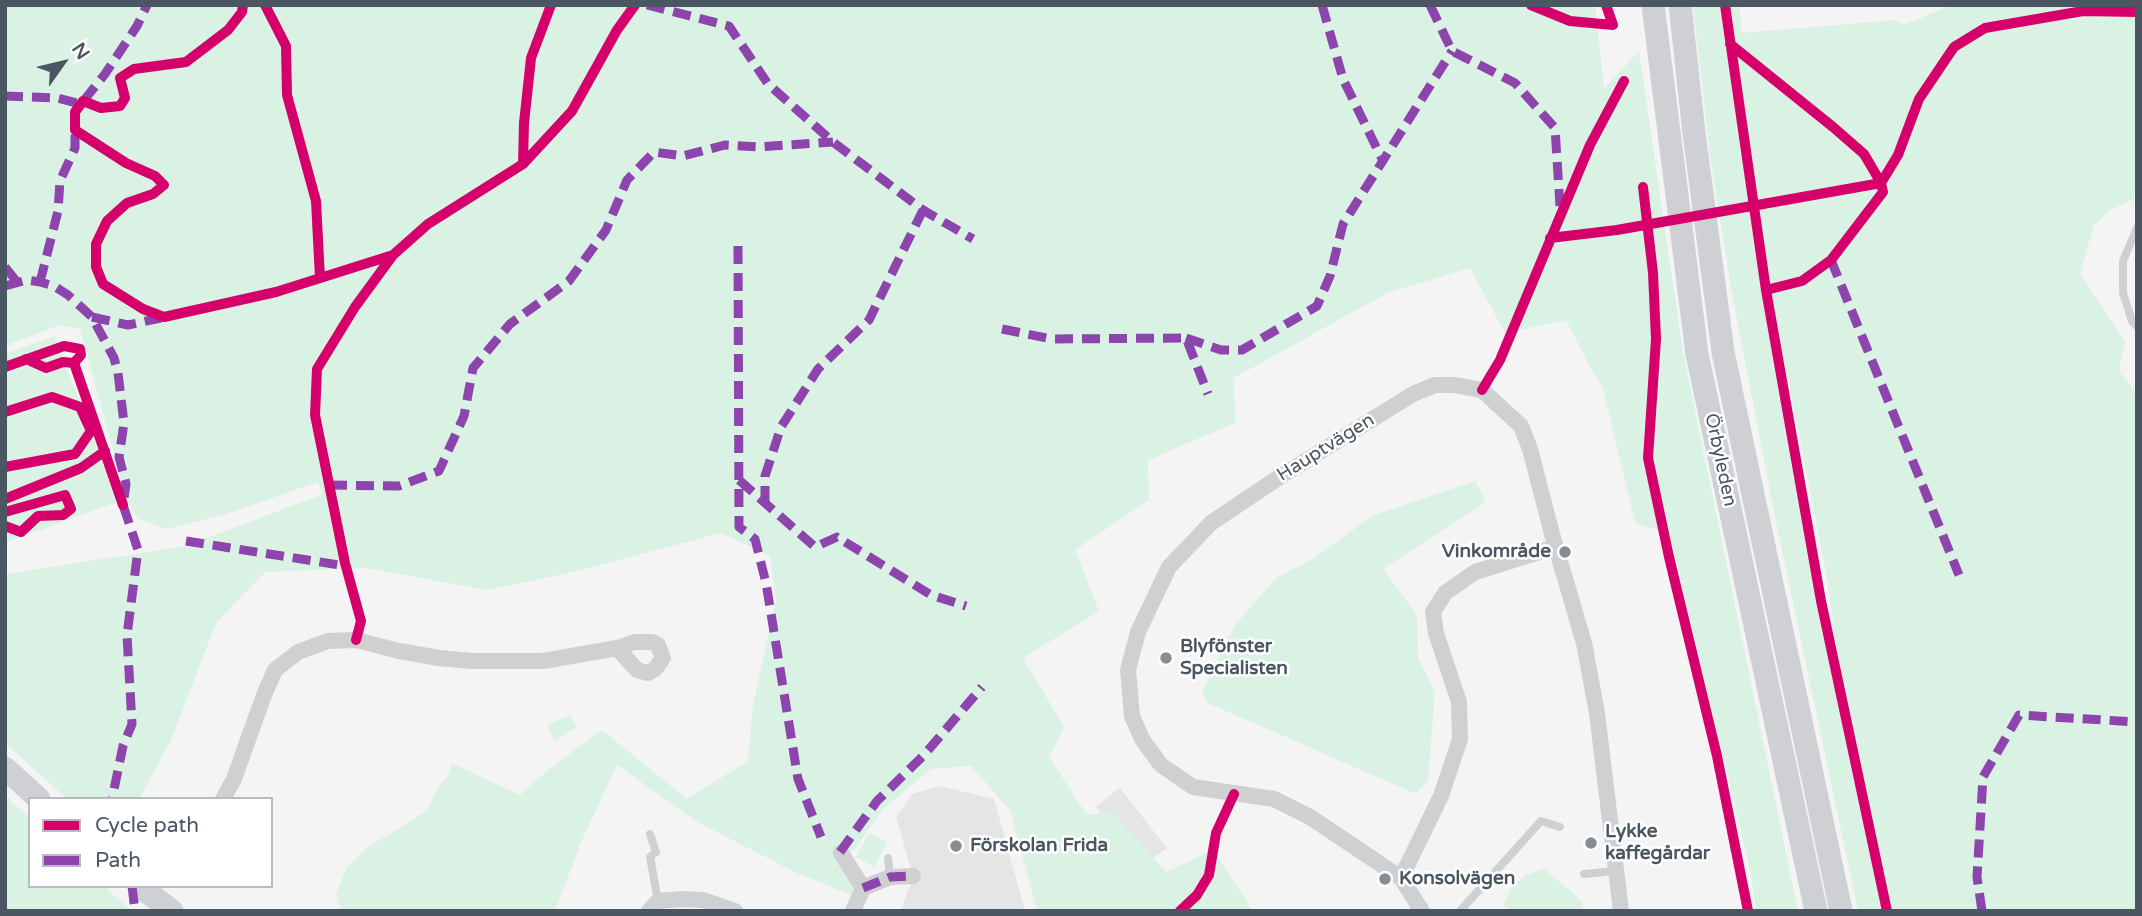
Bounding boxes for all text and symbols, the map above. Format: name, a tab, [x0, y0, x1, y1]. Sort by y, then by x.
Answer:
north arrow	[28, 28, 98, 98]
text: N	[67, 39, 94, 64]
street label: Hauptvägen	[1273, 409, 1379, 487]
street label: Örbyleden	[1699, 411, 1741, 509]
place label: Vinkområde	[1442, 541, 1551, 563]
marker: Vinkområde	[1557, 544, 1573, 560]
place label: Blyfönster Specialisten	[1180, 636, 1288, 680]
marker: Blyfönster Specialisten	[1158, 650, 1174, 666]
legend	[28, 797, 273, 888]
text: Cycle path	[95, 813, 199, 838]
place label: Lykke kaffegårdar	[1605, 821, 1710, 865]
place label: Förskolan Frida	[970, 835, 1108, 857]
marker: Lykke kaffegårdar	[1583, 835, 1599, 851]
marker: Förskolan Frida	[948, 838, 964, 854]
text: Path	[95, 848, 141, 873]
place label: Konsolvägen	[1399, 868, 1515, 890]
marker: Konsolvägen	[1377, 871, 1393, 887]

